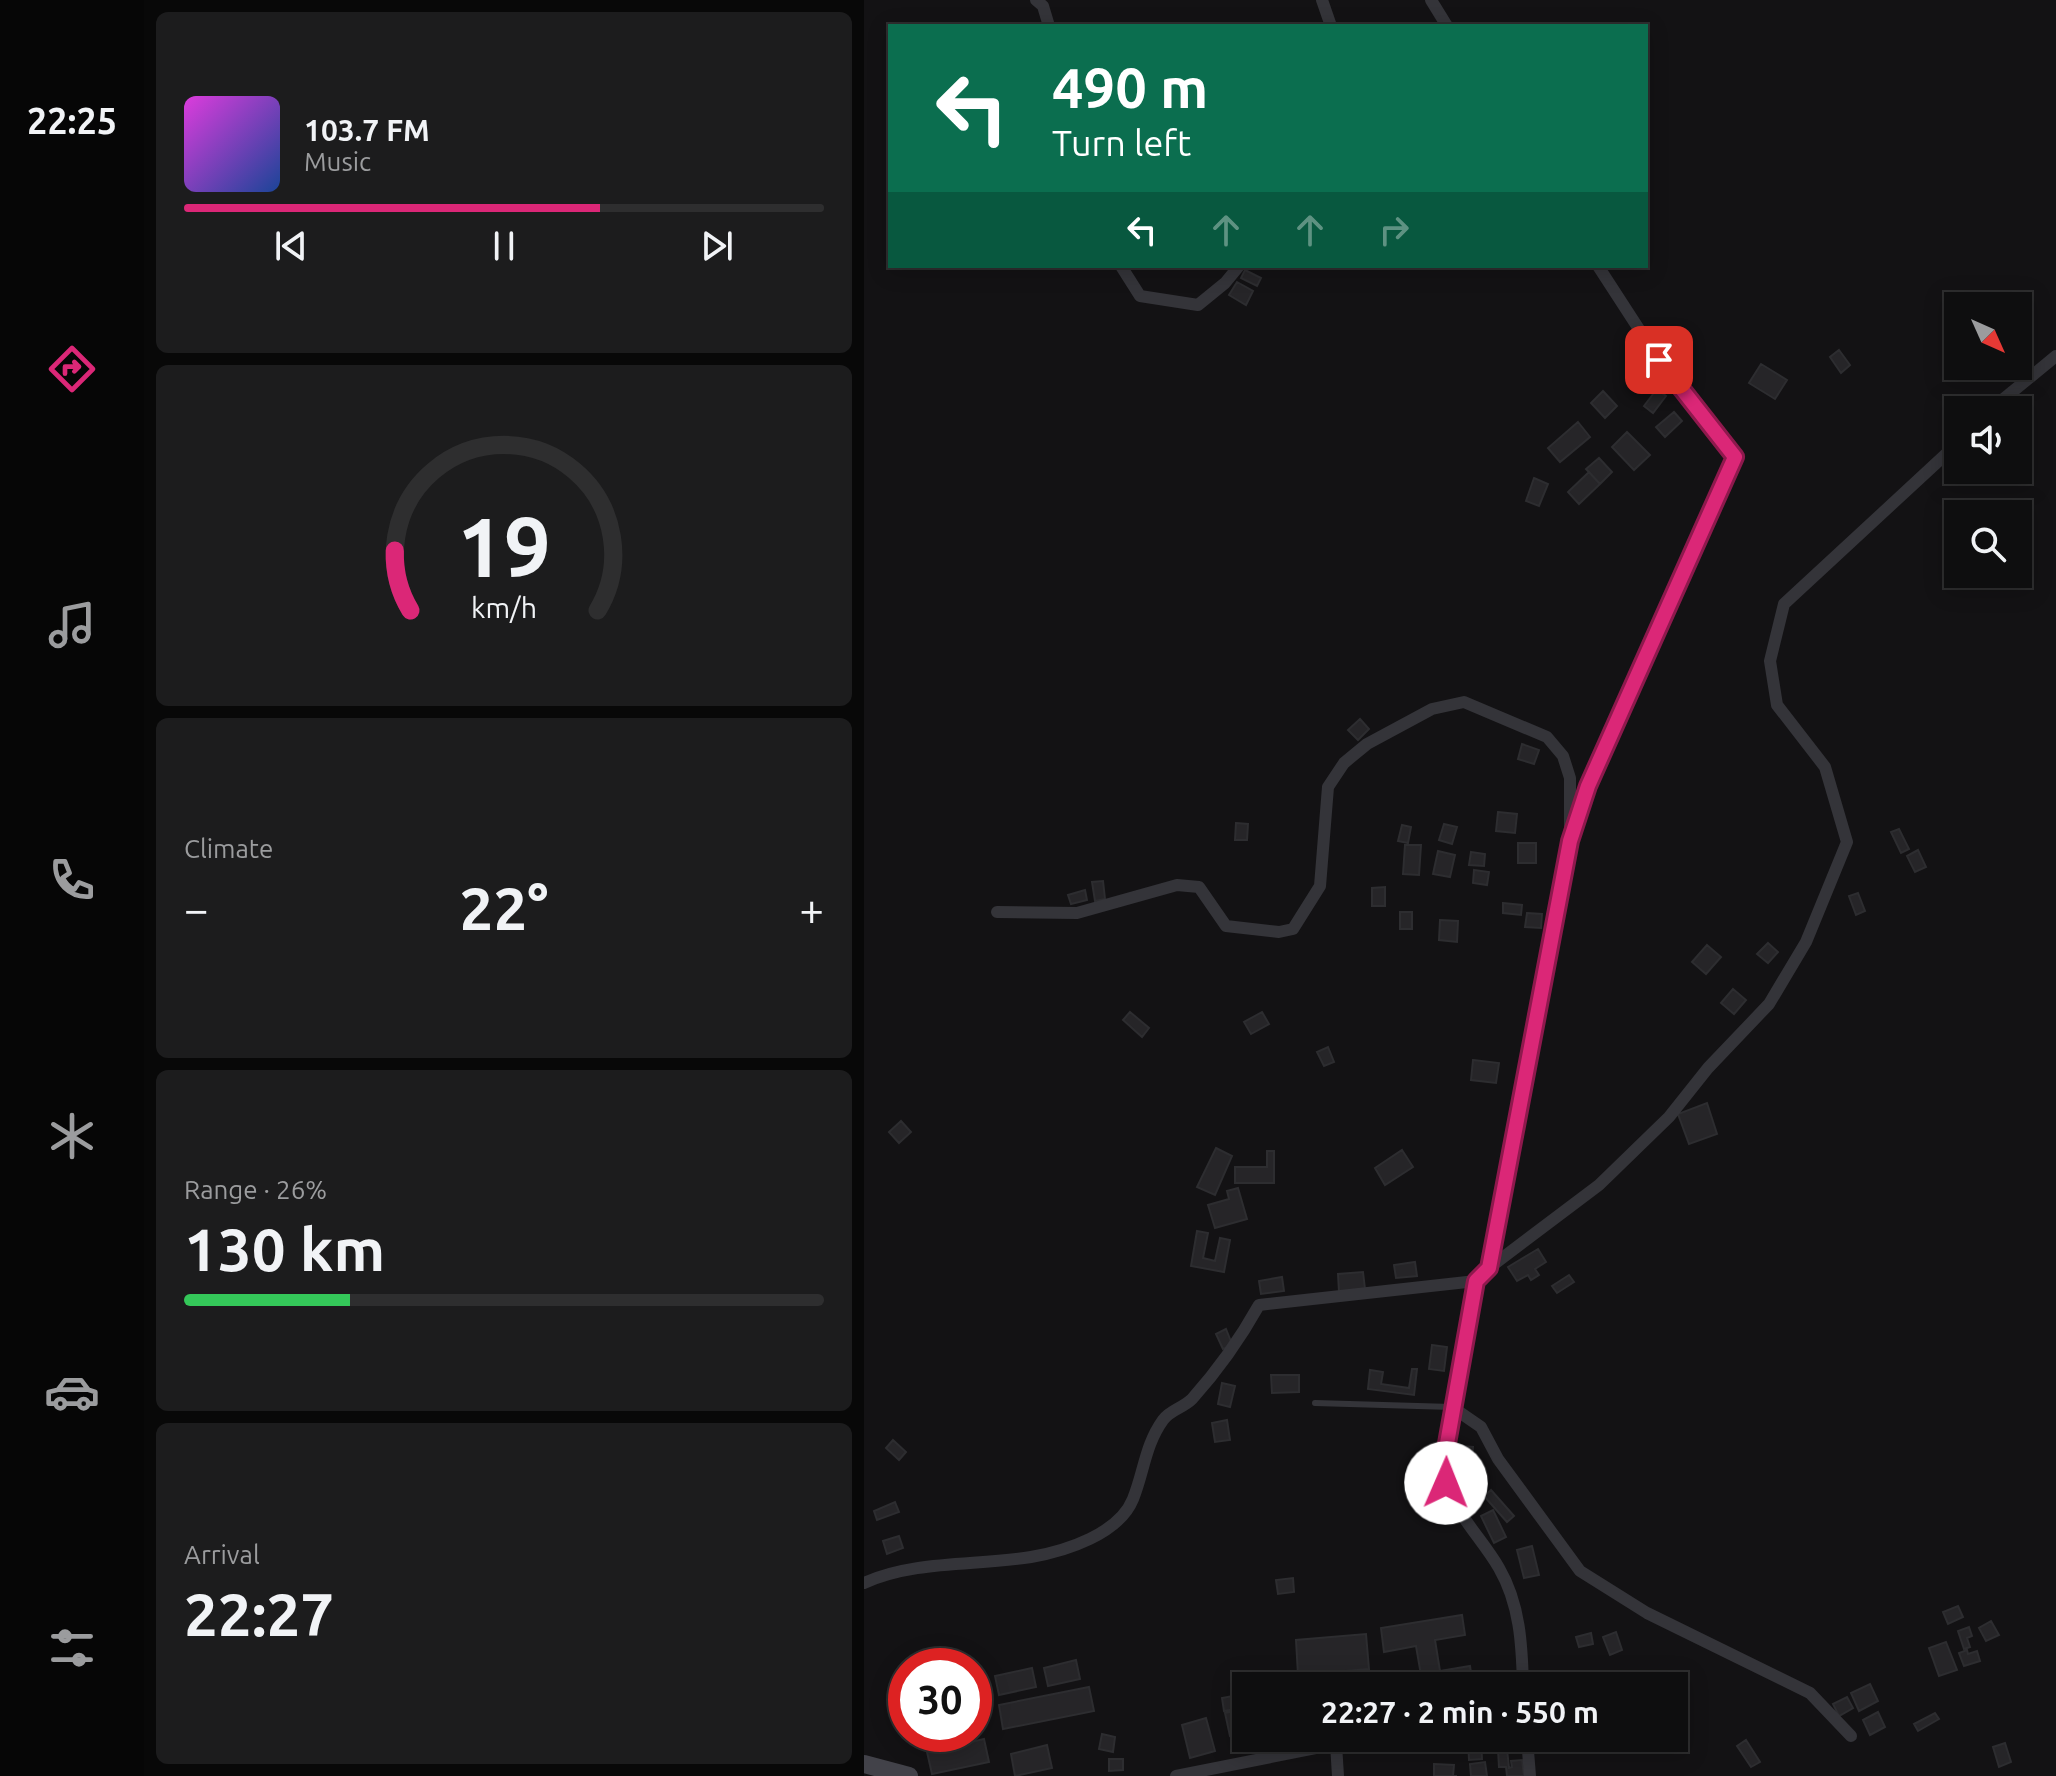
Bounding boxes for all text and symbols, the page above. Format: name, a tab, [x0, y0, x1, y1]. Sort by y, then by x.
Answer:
icon: left	[920, 56, 1024, 160]
text: 490 m	[1052, 56, 1208, 119]
text: 22:25	[27, 100, 117, 141]
text: 103.7 FM	[304, 113, 430, 147]
text: Turn left	[1052, 122, 1191, 163]
text: Music	[304, 147, 371, 176]
icon: left	[1120, 208, 1164, 252]
icon: ahead	[1204, 208, 1248, 252]
icon: ahead	[1288, 208, 1332, 252]
icon: right	[1372, 208, 1416, 252]
icon: previous	[269, 224, 313, 268]
icon: pause	[482, 224, 526, 268]
icon: next	[695, 224, 739, 268]
north arrow	[1944, 292, 2032, 380]
map controls	[1944, 292, 2032, 588]
pin	[1625, 326, 1693, 394]
icon: arrive	[1637, 338, 1681, 382]
icon: directions	[44, 341, 100, 397]
button: sound	[1944, 396, 2032, 484]
text: 19	[457, 499, 551, 593]
button: search	[1944, 500, 2032, 588]
text: km/h	[471, 591, 537, 623]
icon: music	[44, 597, 100, 653]
text: Climate	[184, 834, 273, 863]
icon: phone	[44, 852, 100, 908]
text: 22°	[460, 874, 548, 941]
text: −	[184, 884, 209, 933]
text: +	[799, 884, 824, 933]
icon: climate	[44, 1108, 100, 1164]
text: Range · 26%	[184, 1175, 327, 1204]
text: 130 km	[184, 1215, 385, 1282]
icon: car	[44, 1364, 100, 1420]
position arrow	[1404, 1441, 1488, 1525]
text: Arrival	[184, 1540, 260, 1569]
text: 22:27	[184, 1580, 334, 1647]
icon: filters	[44, 1620, 100, 1676]
speed limit sign: 30	[888, 1648, 992, 1752]
text: 22:27 · 2 min · 550 m	[1321, 1695, 1599, 1729]

